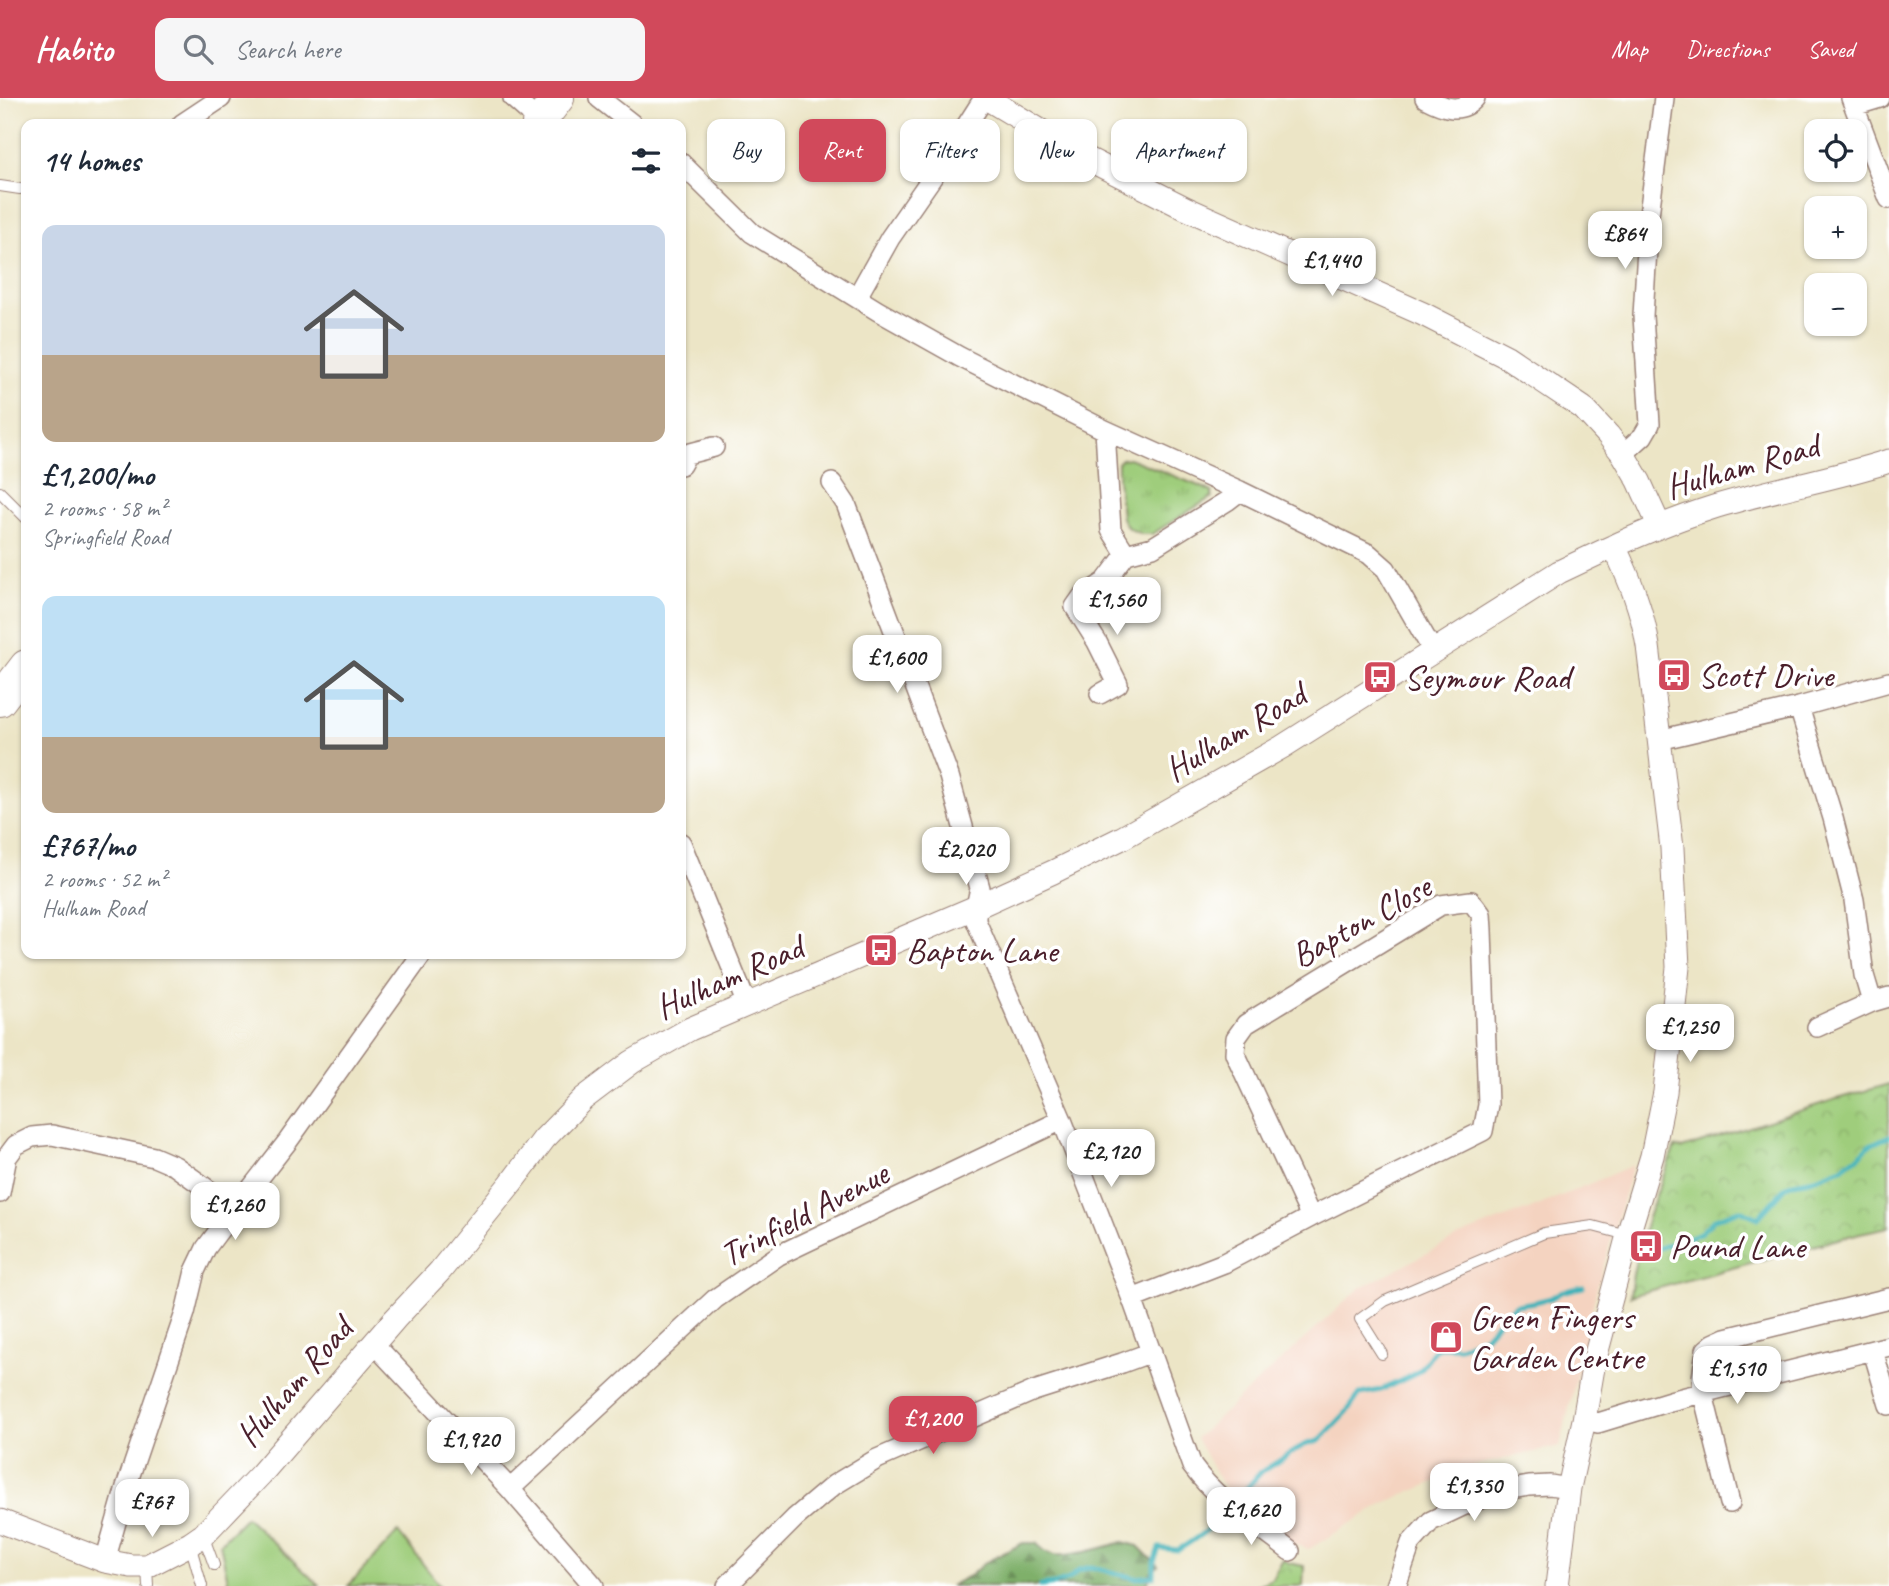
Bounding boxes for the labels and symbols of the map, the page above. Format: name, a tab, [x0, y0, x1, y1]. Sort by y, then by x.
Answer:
pin: £864	[1584, 212, 1666, 271]
pin: £1,440	[1275, 238, 1389, 298]
street label: Hulham Road	[1660, 421, 1829, 509]
pin: £1,560	[1060, 578, 1174, 637]
pin: £1,600	[840, 636, 954, 695]
place label: Scott Drive	[1698, 653, 1836, 698]
place label: Seymour Road	[1404, 655, 1575, 700]
bus stop icon: Scott Drive	[1655, 656, 1693, 694]
bus stop icon: Seymour Road	[1361, 658, 1399, 696]
street label: Hulham Road	[1156, 670, 1318, 792]
pin: £2,020	[909, 828, 1023, 887]
street label: Bapton Close	[1283, 863, 1441, 978]
street label: Hulham Road	[648, 922, 815, 1029]
place label: Bapton Lane	[906, 928, 1060, 973]
bus stop icon: Bapton Lane	[862, 931, 900, 969]
pin: £1,250	[1633, 1004, 1747, 1064]
pin: £2,120	[1054, 1130, 1168, 1189]
street label: Trinfield Avenue	[712, 1150, 898, 1277]
pin: £1,260	[178, 1182, 292, 1242]
place label: Pound Lane	[1670, 1224, 1807, 1269]
bus stop icon: Pound Lane	[1627, 1227, 1665, 1265]
place label: Green Fingers Garden Centre	[1470, 1295, 1646, 1380]
street label: Hulham Road	[226, 1304, 366, 1456]
shop icon: Green Fingers Garden Centre	[1427, 1318, 1465, 1356]
pin: £1,510	[1680, 1346, 1794, 1406]
pin: £1,200	[876, 1396, 990, 1456]
pin: £1,920	[414, 1418, 528, 1477]
pin: £1,350	[1417, 1464, 1531, 1523]
pin: £767	[111, 1480, 193, 1539]
pin: £1,620	[1194, 1488, 1308, 1547]

